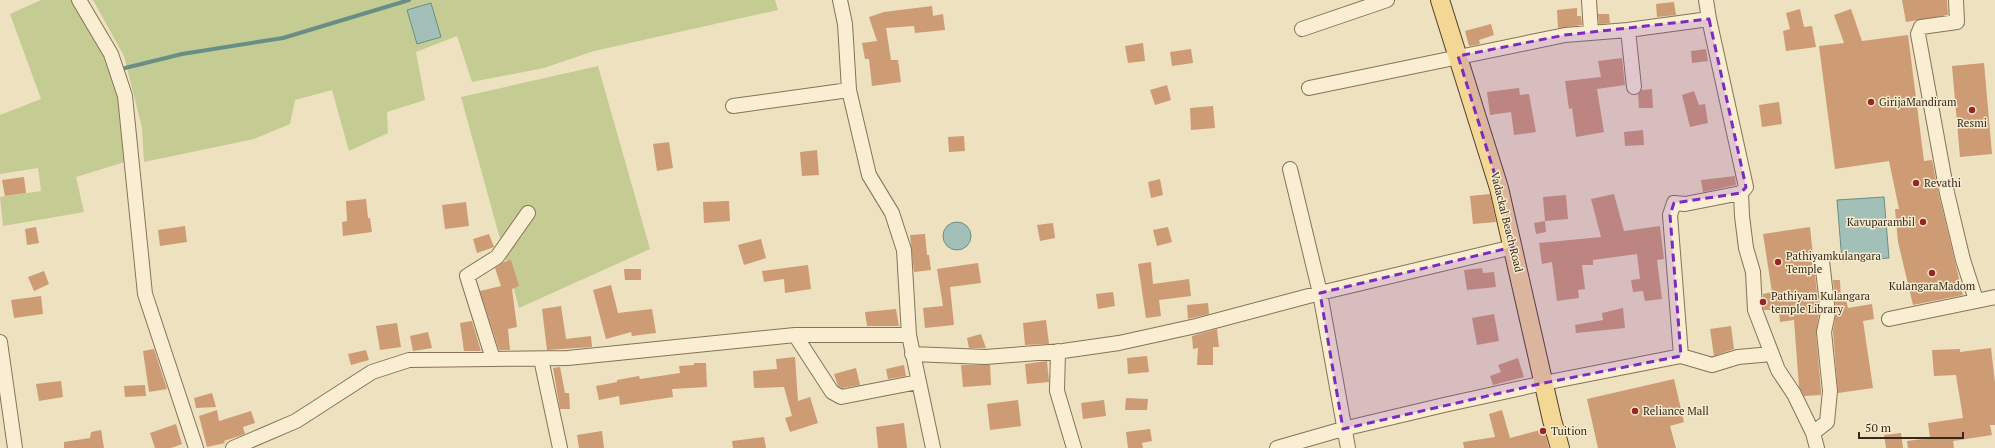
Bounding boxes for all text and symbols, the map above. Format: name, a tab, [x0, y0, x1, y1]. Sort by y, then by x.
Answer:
place label: GirijaMandiram	[1879, 95, 1957, 109]
marker: GirijaMandiram	[1866, 97, 1876, 107]
marker: Resmi	[1967, 105, 1977, 115]
place label: Resmi	[1957, 116, 1987, 130]
street label: Vadackal Beach Road	[1488, 170, 1526, 274]
place label: Revathi	[1924, 176, 1961, 190]
marker: Revathi	[1911, 178, 1921, 188]
place label: Kavuparambil	[1847, 215, 1915, 229]
marker: Kavuparambil	[1918, 217, 1928, 227]
place label: Pathiyamkulangara Temple	[1786, 249, 1882, 276]
marker: Pathiyamkulangara Temple	[1773, 257, 1783, 267]
marker: KulangaraMadom	[1927, 268, 1937, 278]
place label: KulangaraMadom	[1889, 279, 1976, 293]
place label: Pathiyam Kulangara temple Library	[1771, 289, 1871, 316]
marker: Pathiyam Kulangara temple Library	[1758, 297, 1768, 307]
place label: Reliance Mall	[1643, 404, 1709, 418]
marker: Reliance Mall	[1630, 406, 1640, 416]
scale bar	[1859, 414, 1963, 440]
text: 50 m	[1865, 420, 1892, 435]
place label: Tuition	[1551, 424, 1588, 438]
marker: Tuition	[1538, 426, 1548, 436]

